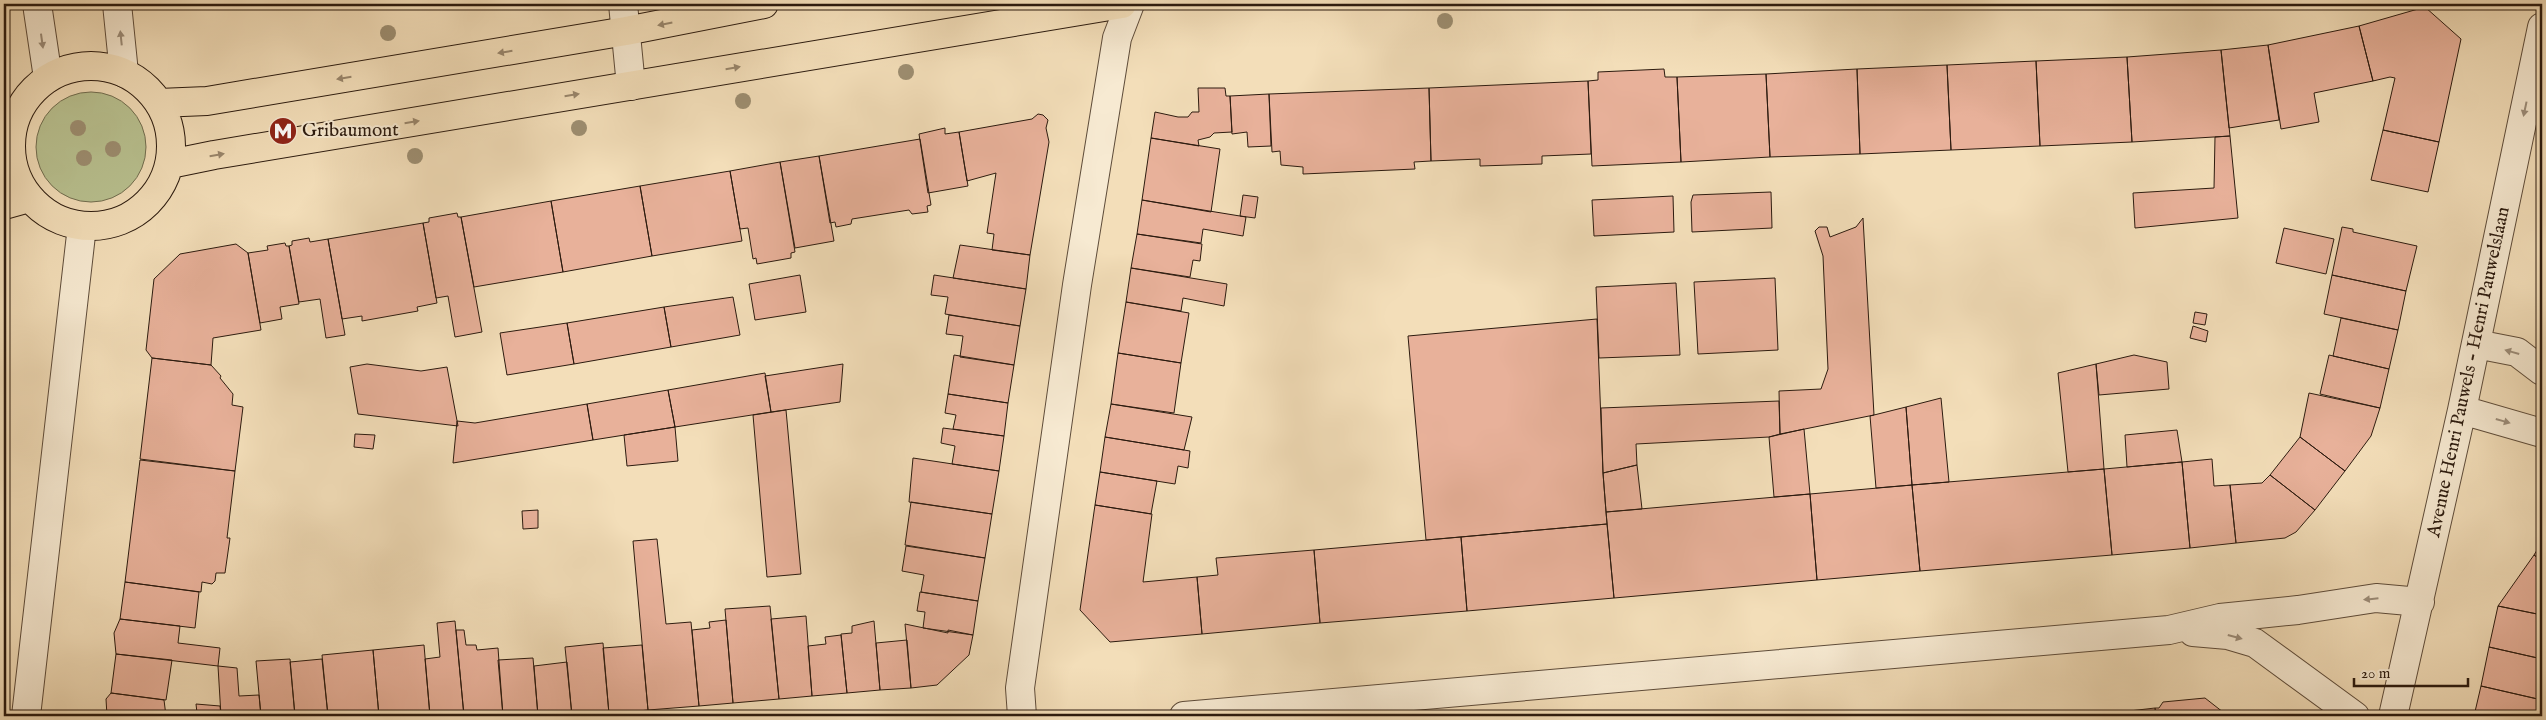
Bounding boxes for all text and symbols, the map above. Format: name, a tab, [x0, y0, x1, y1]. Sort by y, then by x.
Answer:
one-way arrow	[656, 20, 672, 28]
one-way arrow	[116, 30, 124, 46]
one-way arrow	[38, 33, 46, 49]
one-way arrow	[496, 48, 512, 56]
one-way arrow	[725, 64, 741, 72]
one-way arrow	[336, 75, 352, 83]
one-way arrow	[565, 91, 581, 99]
one-way arrow	[2521, 102, 2529, 117]
metro station icon: Gribaumont	[268, 116, 298, 146]
one-way arrow	[404, 118, 420, 126]
place label: Gribaumont	[302, 119, 399, 143]
one-way arrow	[210, 150, 226, 158]
street label: Avenue Henri Pauwels - Henri Pauwelslaan	[2422, 205, 2516, 540]
one-way arrow	[2504, 348, 2519, 356]
one-way arrow	[2495, 417, 2510, 425]
one-way arrow	[2363, 595, 2379, 603]
one-way arrow	[2227, 634, 2242, 642]
scale bar	[2354, 655, 2467, 687]
text: 20 m	[2361, 664, 2391, 683]

